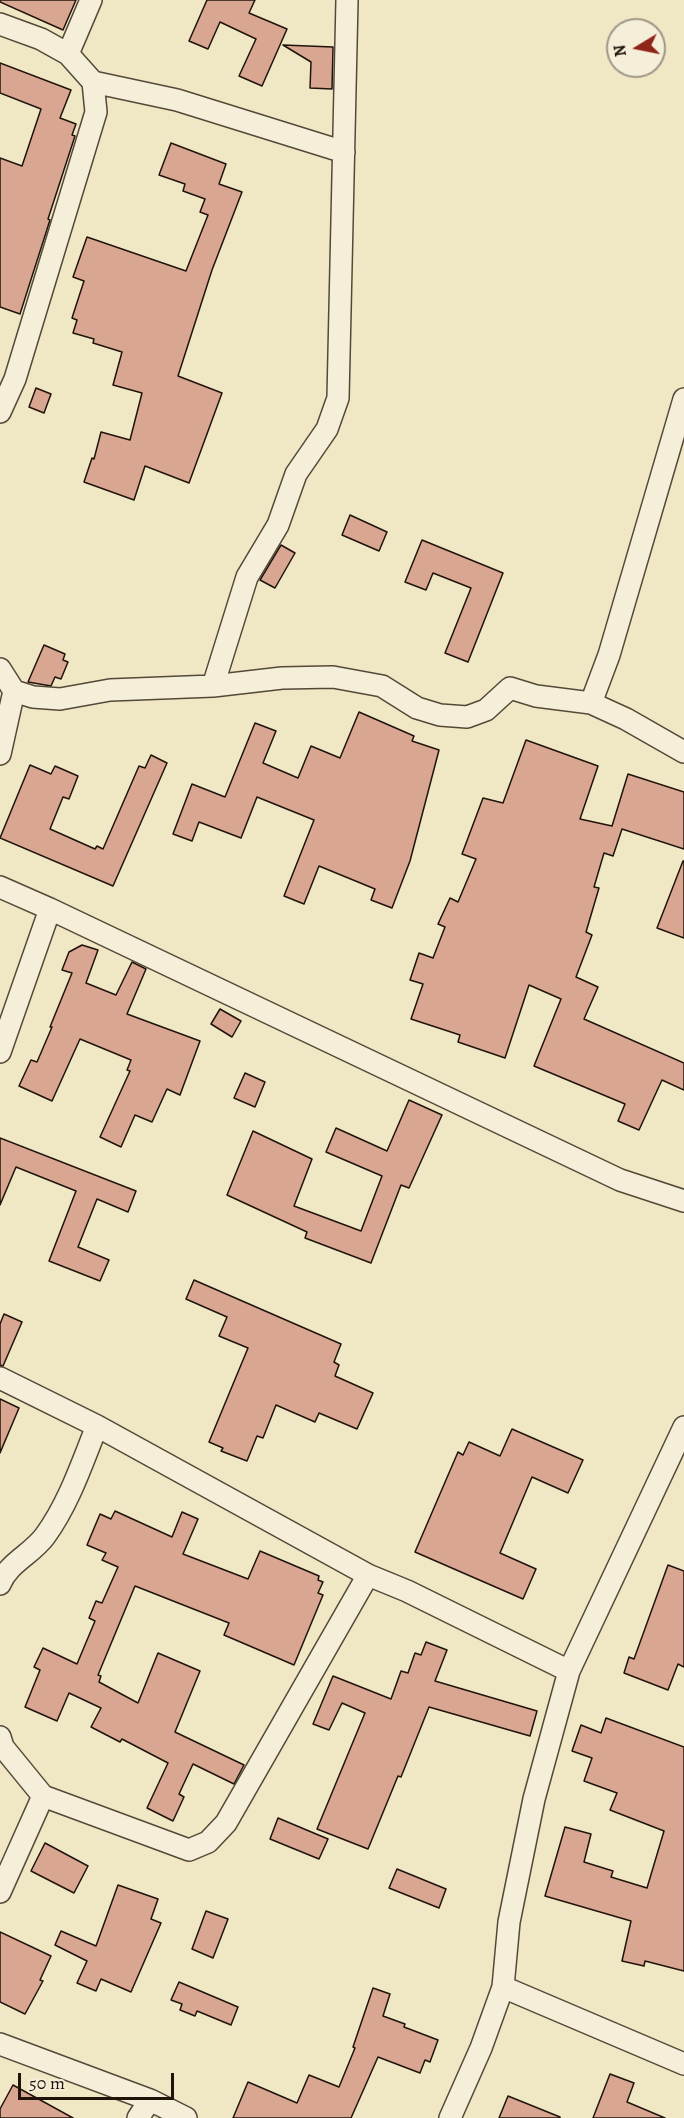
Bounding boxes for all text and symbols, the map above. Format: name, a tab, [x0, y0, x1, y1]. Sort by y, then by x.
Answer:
north arrow	[606, 18, 666, 78]
text: N	[608, 43, 632, 58]
scale bar	[21, 2061, 177, 2099]
text: 50 m	[29, 2071, 65, 2095]

